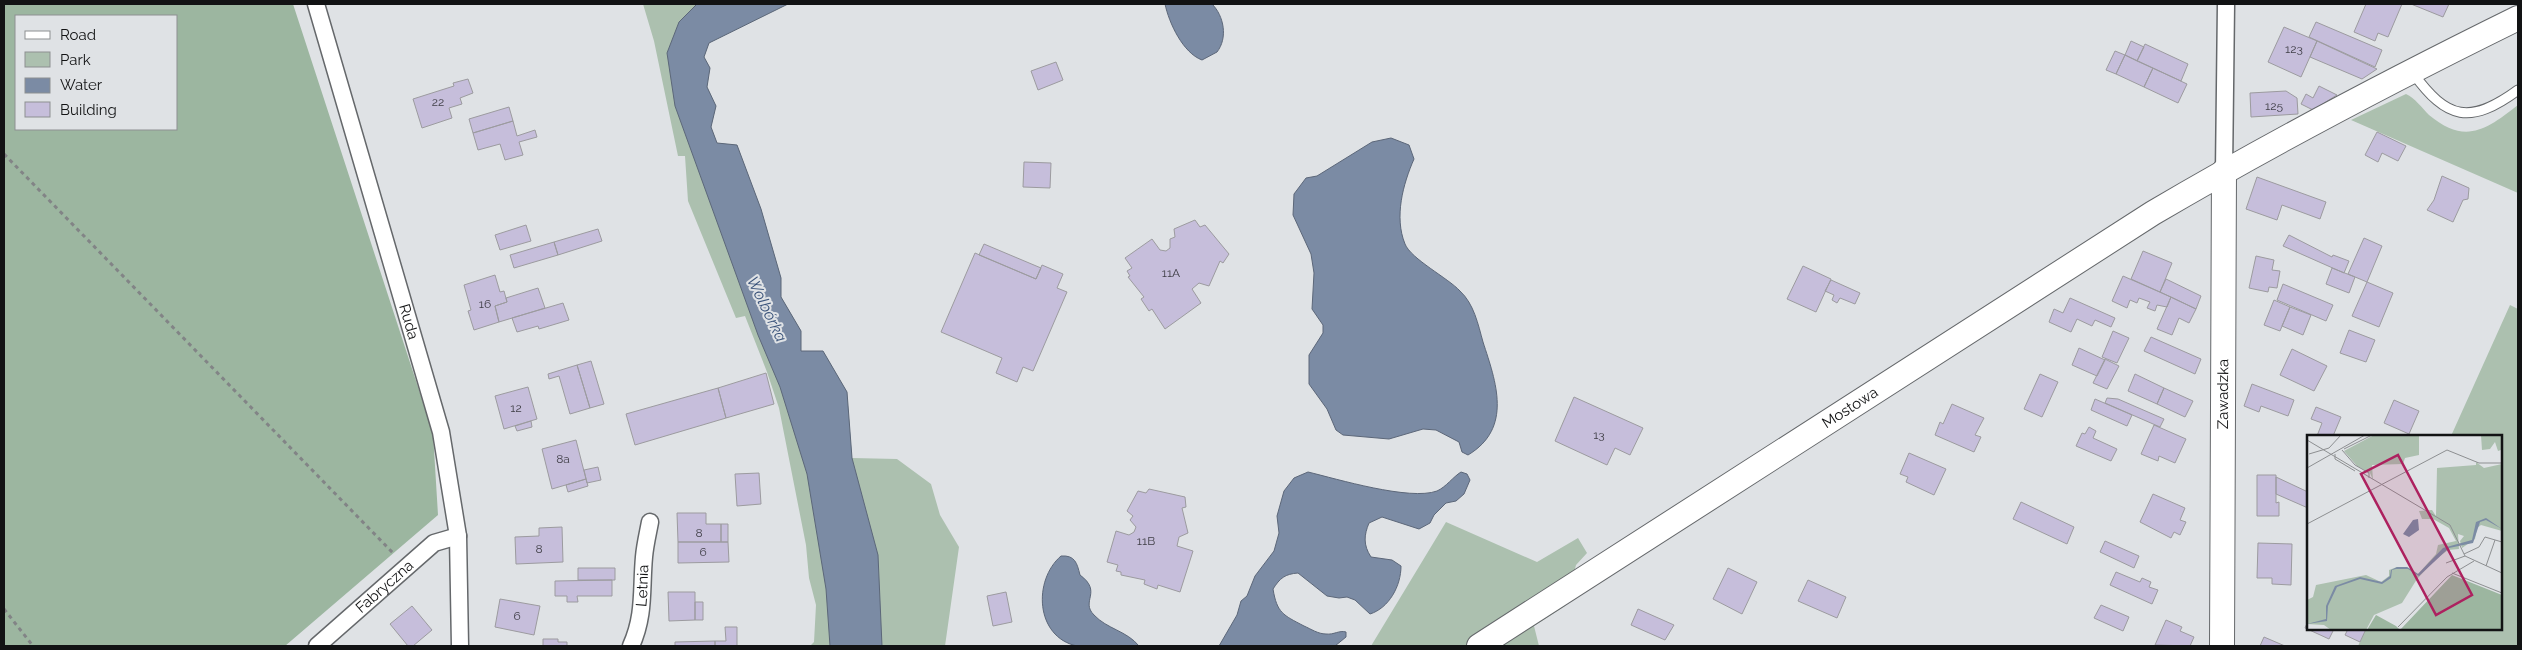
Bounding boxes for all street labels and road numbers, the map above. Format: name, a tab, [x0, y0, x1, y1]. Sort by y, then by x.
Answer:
street label: Ruda	[395, 302, 422, 342]
street label: Zawadzka	[2214, 359, 2232, 429]
street label: Mostowa	[1819, 383, 1881, 432]
street label: Fabryczna	[352, 556, 417, 617]
street label: Letnia	[632, 564, 652, 608]

